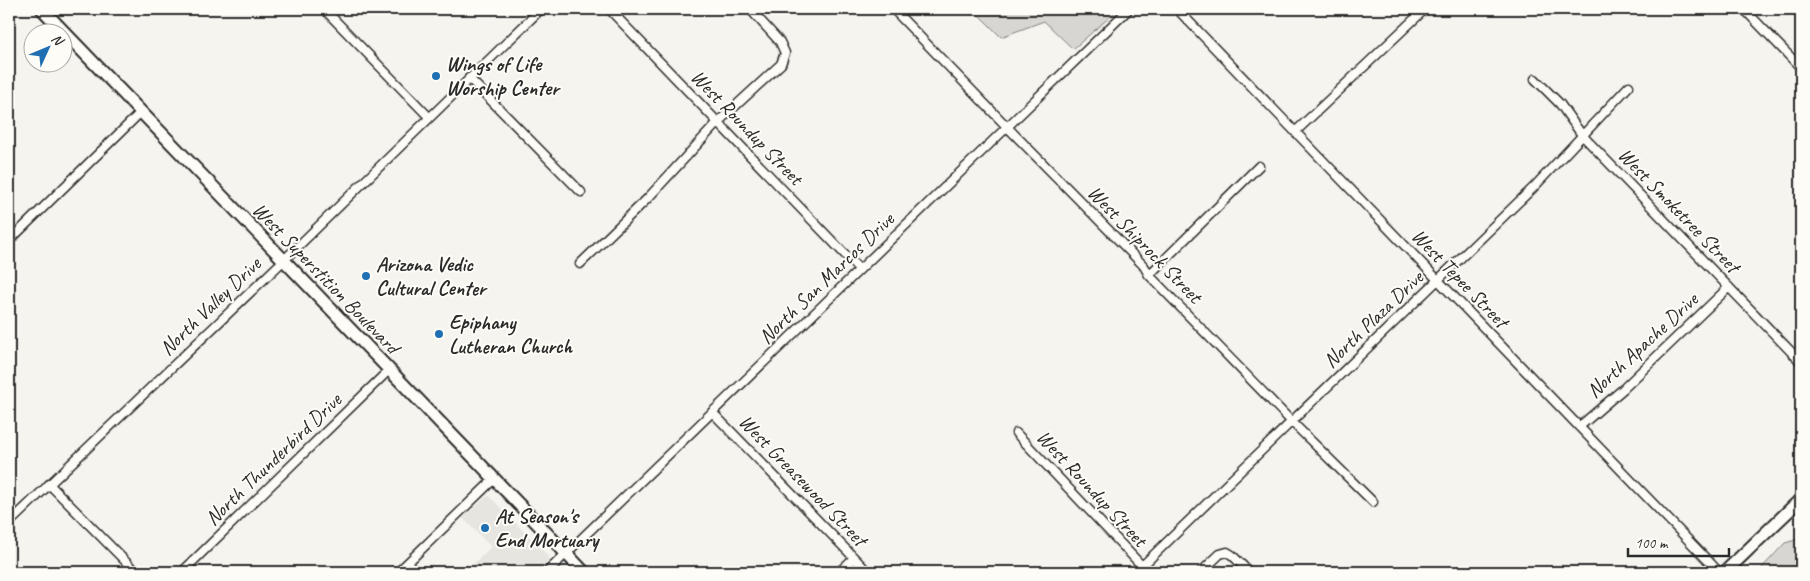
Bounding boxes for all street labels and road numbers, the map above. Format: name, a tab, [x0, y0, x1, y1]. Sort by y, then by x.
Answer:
street label: West Roundup Street	[685, 64, 810, 192]
street label: West Smoketree Street	[1613, 142, 1747, 280]
street label: West Shiprock Street	[1082, 180, 1209, 310]
street label: West Superstition Boulevard	[247, 197, 407, 361]
street label: North San Marcos Drive	[753, 206, 900, 349]
street label: West Tepee Street	[1406, 223, 1516, 335]
street label: North Valley Drive	[154, 250, 267, 361]
street label: North Plaza Drive	[1317, 263, 1430, 373]
street label: North Apache Drive	[1581, 285, 1705, 403]
street label: North Thunderbird Drive	[199, 386, 348, 531]
street label: West Greasewood Street	[733, 409, 875, 554]
street label: West Roundup Street	[1031, 424, 1154, 553]

